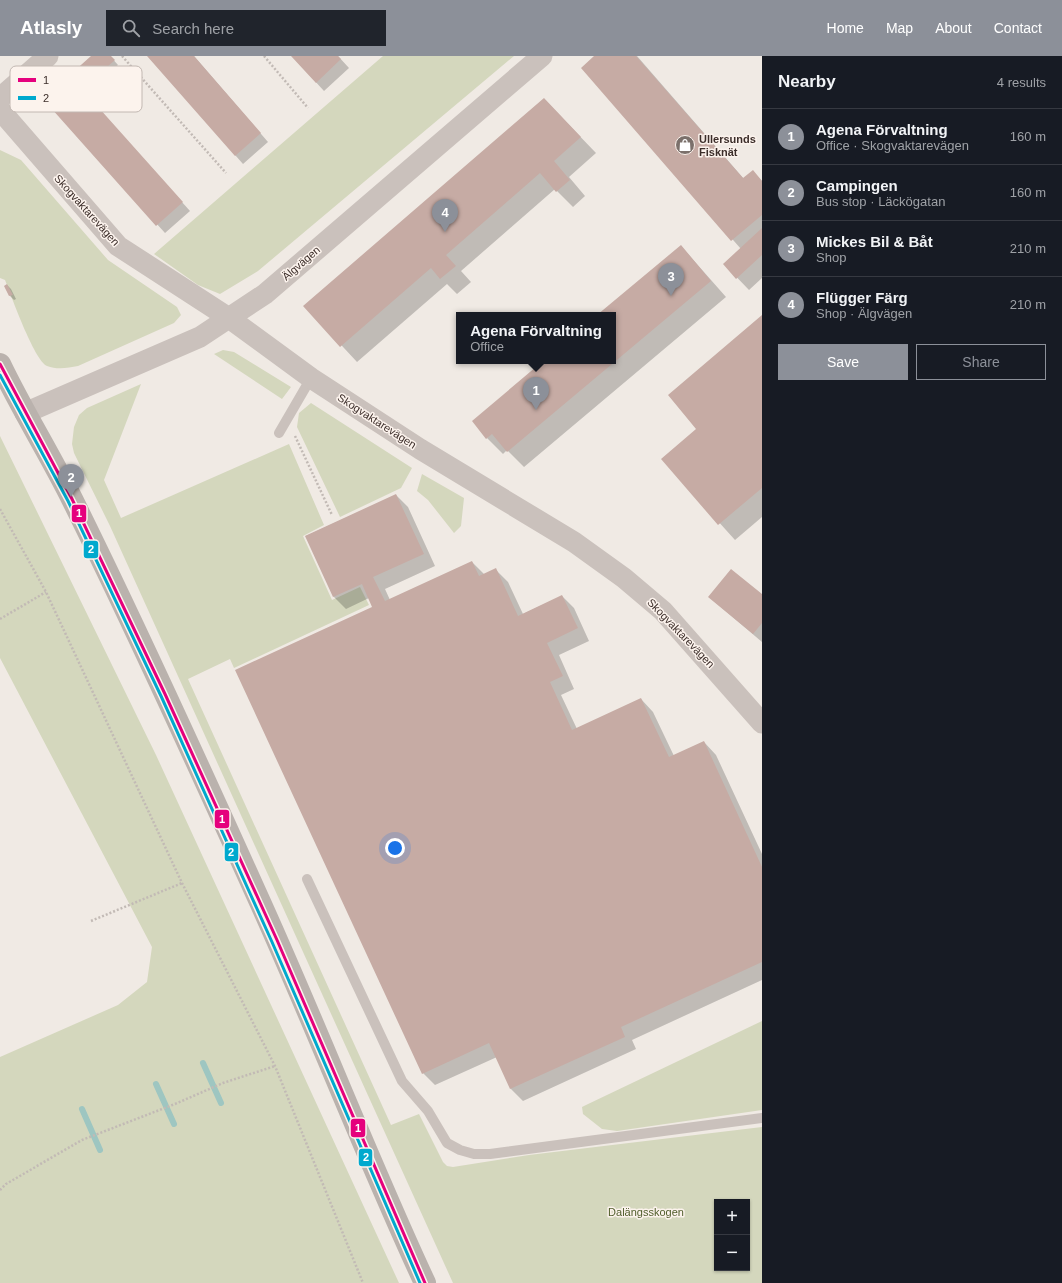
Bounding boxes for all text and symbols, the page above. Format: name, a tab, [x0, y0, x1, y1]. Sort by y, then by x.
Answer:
search box	[106, 10, 386, 46]
text: Atlasly	[20, 17, 82, 38]
icon: search	[120, 17, 142, 39]
text: Search here	[152, 20, 234, 37]
text: Home	[827, 20, 864, 36]
text: Map	[886, 20, 913, 36]
text: About	[935, 20, 972, 36]
text: Contact	[994, 20, 1042, 36]
legend	[10, 66, 142, 112]
text: Nearby	[778, 72, 836, 91]
text: 1	[43, 74, 49, 86]
text: 4 results	[997, 75, 1046, 90]
text: 2	[43, 92, 49, 104]
text: Agena Förvaltning	[816, 121, 948, 138]
text: 1	[787, 129, 795, 144]
text: 160 m	[1010, 129, 1046, 144]
place label: Ullersunds Fisknät	[699, 133, 756, 158]
shop icon: Ullersunds Fisknät	[674, 134, 696, 156]
text: Office · Skogvaktarevägen	[816, 138, 969, 153]
street label: Skogvaktarevägen	[52, 172, 122, 248]
text: Campingen	[816, 177, 898, 194]
text: 2	[787, 185, 795, 200]
text: 160 m	[1010, 185, 1046, 200]
text: Bus stop · Läckögatan	[816, 194, 945, 209]
pin: 4	[432, 199, 458, 232]
text: Mickes Bil & Båt	[816, 233, 933, 250]
text: 3	[787, 241, 795, 256]
text: 210 m	[1010, 241, 1046, 256]
street label: Älgvägen	[280, 243, 322, 283]
text: Shop	[816, 250, 846, 265]
pin: 3	[658, 263, 684, 296]
text: Flügger Färg	[816, 289, 908, 306]
text: 4	[787, 297, 795, 312]
text: 210 m	[1010, 297, 1046, 312]
text: Shop · Älgvägen	[816, 306, 912, 321]
popup	[456, 312, 616, 364]
text: Agena Förvaltning	[470, 322, 602, 339]
text: Office	[470, 339, 504, 354]
button: Save	[778, 344, 908, 380]
button: Share	[916, 344, 1046, 380]
pin: 1	[523, 377, 549, 410]
street label: Skogvaktarevägen	[336, 391, 418, 451]
pin: 2	[58, 464, 84, 497]
line badge: 1	[71, 504, 87, 523]
text: 1	[76, 507, 82, 519]
line badge: 2	[83, 540, 99, 559]
text: 2	[88, 543, 94, 555]
street label: Skogvaktarevägen	[645, 596, 717, 670]
line badge: 1	[214, 809, 230, 829]
text: 1	[219, 813, 225, 825]
your location	[385, 838, 405, 858]
line badge: 2	[224, 842, 239, 862]
text: 2	[228, 846, 234, 858]
line badge: 1	[350, 1118, 366, 1138]
text: 1	[355, 1122, 361, 1134]
line badge: 2	[358, 1148, 373, 1167]
text: 2	[363, 1151, 369, 1163]
map controls	[714, 1199, 750, 1271]
button: +	[714, 1199, 750, 1235]
park label: Dalängsskogen	[608, 1206, 684, 1218]
button: −	[714, 1235, 750, 1271]

